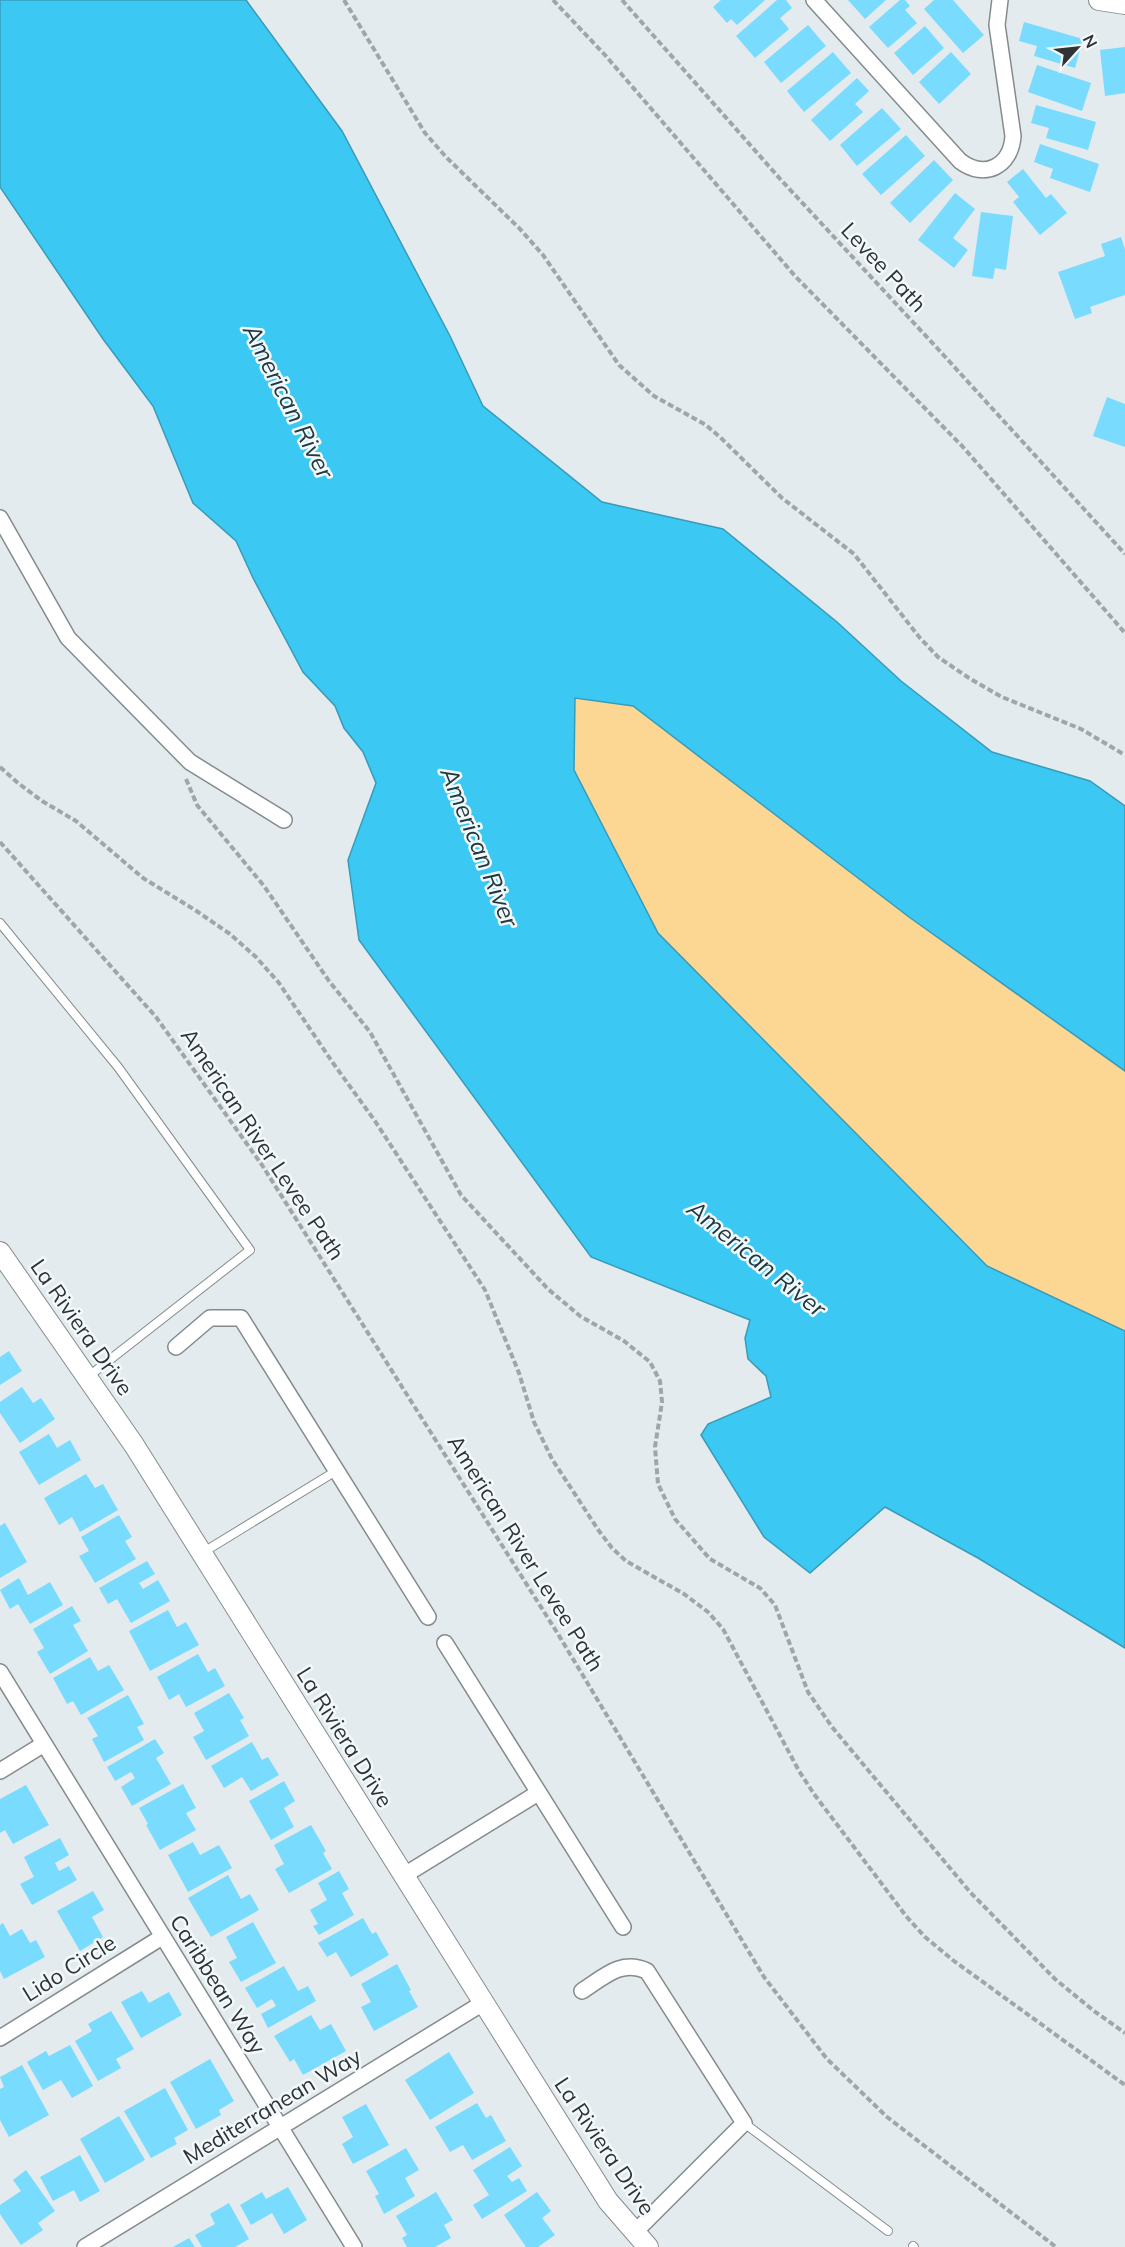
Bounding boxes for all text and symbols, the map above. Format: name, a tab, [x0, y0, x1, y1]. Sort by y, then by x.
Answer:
north arrow	[1047, 18, 1107, 78]
text: N	[1079, 31, 1102, 51]
street label: Levee Path	[835, 216, 933, 318]
water label: American River	[237, 318, 341, 484]
water label: American River	[434, 762, 526, 932]
street label: American River Levee Path	[175, 1023, 351, 1265]
water label: American River	[681, 1192, 833, 1324]
street label: La Riviera Drive	[25, 1253, 139, 1401]
street label: American River Levee Path	[442, 1430, 610, 1676]
street label: La Riviera Drive	[291, 1662, 399, 1812]
street label: Caribbean Way	[164, 1909, 272, 2059]
street label: Lido Circle	[17, 1928, 121, 2008]
street label: Mediterranean Way	[178, 2042, 366, 2170]
street label: La Riviera Drive	[549, 2072, 661, 2220]

